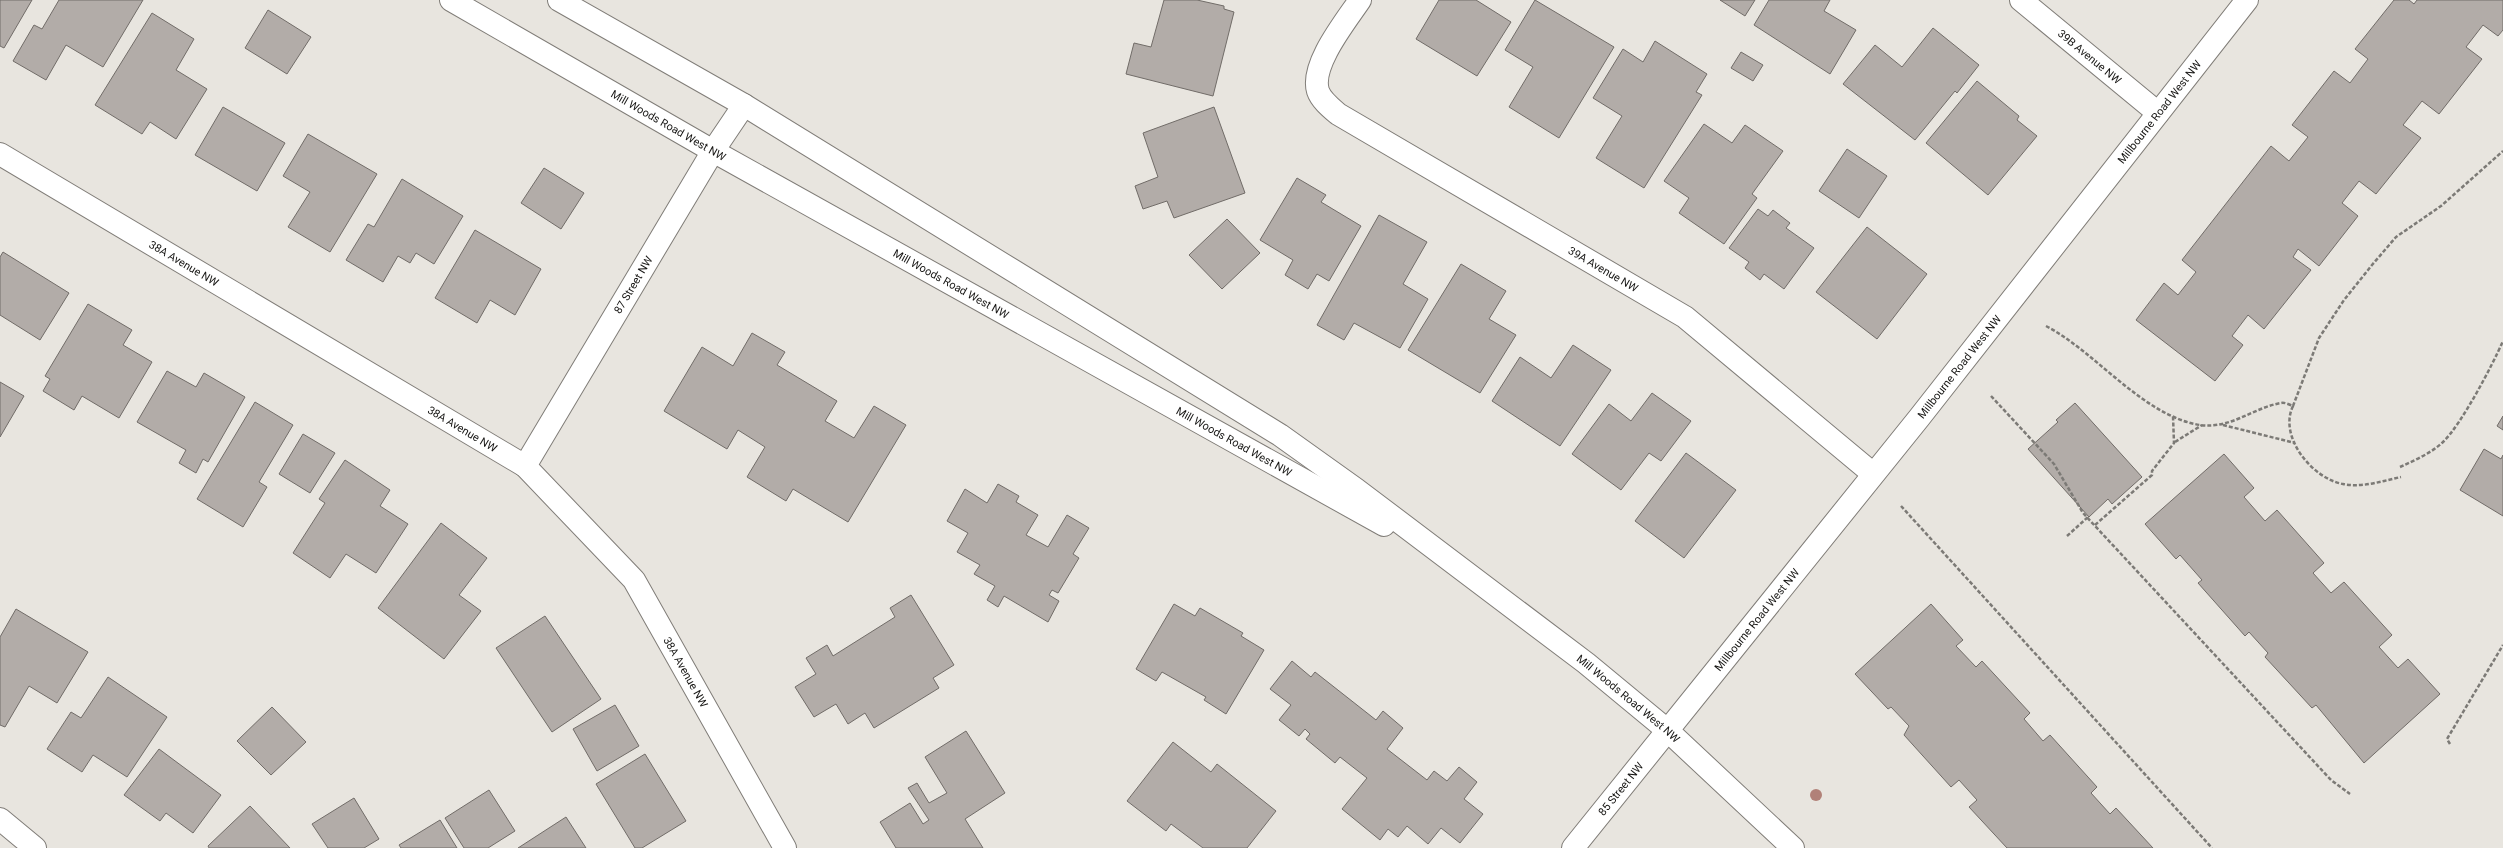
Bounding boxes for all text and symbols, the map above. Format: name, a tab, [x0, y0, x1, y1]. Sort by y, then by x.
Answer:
street label: 39B Avenue NW	[2055, 27, 2124, 87]
street label: Millbourne Road West NW	[2115, 58, 2204, 166]
street label: Mill Woods Road West NW	[609, 88, 728, 164]
street label: 38A Avenue NW	[147, 238, 221, 290]
street label: 39A Avenue NW	[1566, 244, 1641, 295]
street label: Mill Woods Road West NW	[891, 247, 1011, 322]
street label: 87 Street NW	[611, 254, 656, 316]
street label: Millbourne Road West NW	[1915, 313, 2004, 421]
street label: 38A Avenue NW	[425, 404, 500, 455]
street label: Mill Woods Road West NW	[1174, 405, 1294, 479]
street label: Millbourne Road West NW	[1712, 566, 1802, 674]
street label: 38A Avenue NW	[660, 635, 710, 710]
street label: Mill Woods Road West NW	[1574, 652, 1682, 746]
street label: 85 Street NW	[1596, 760, 1646, 818]

